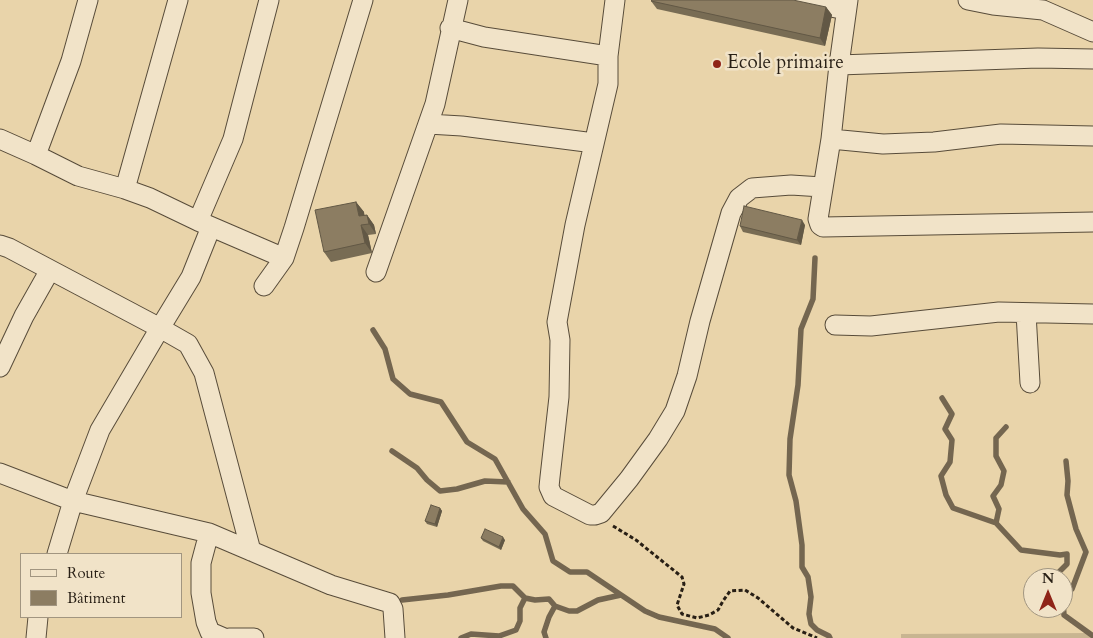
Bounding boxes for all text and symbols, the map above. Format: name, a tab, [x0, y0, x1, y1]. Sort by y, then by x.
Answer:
place label: Ecole primaire	[727, 53, 844, 75]
marker: Ecole primaire	[711, 58, 723, 70]
legend	[20, 553, 182, 618]
text: Route	[67, 563, 105, 583]
north arrow	[1023, 568, 1073, 618]
text: N	[1042, 569, 1054, 588]
text: Bâtiment	[67, 588, 125, 608]

